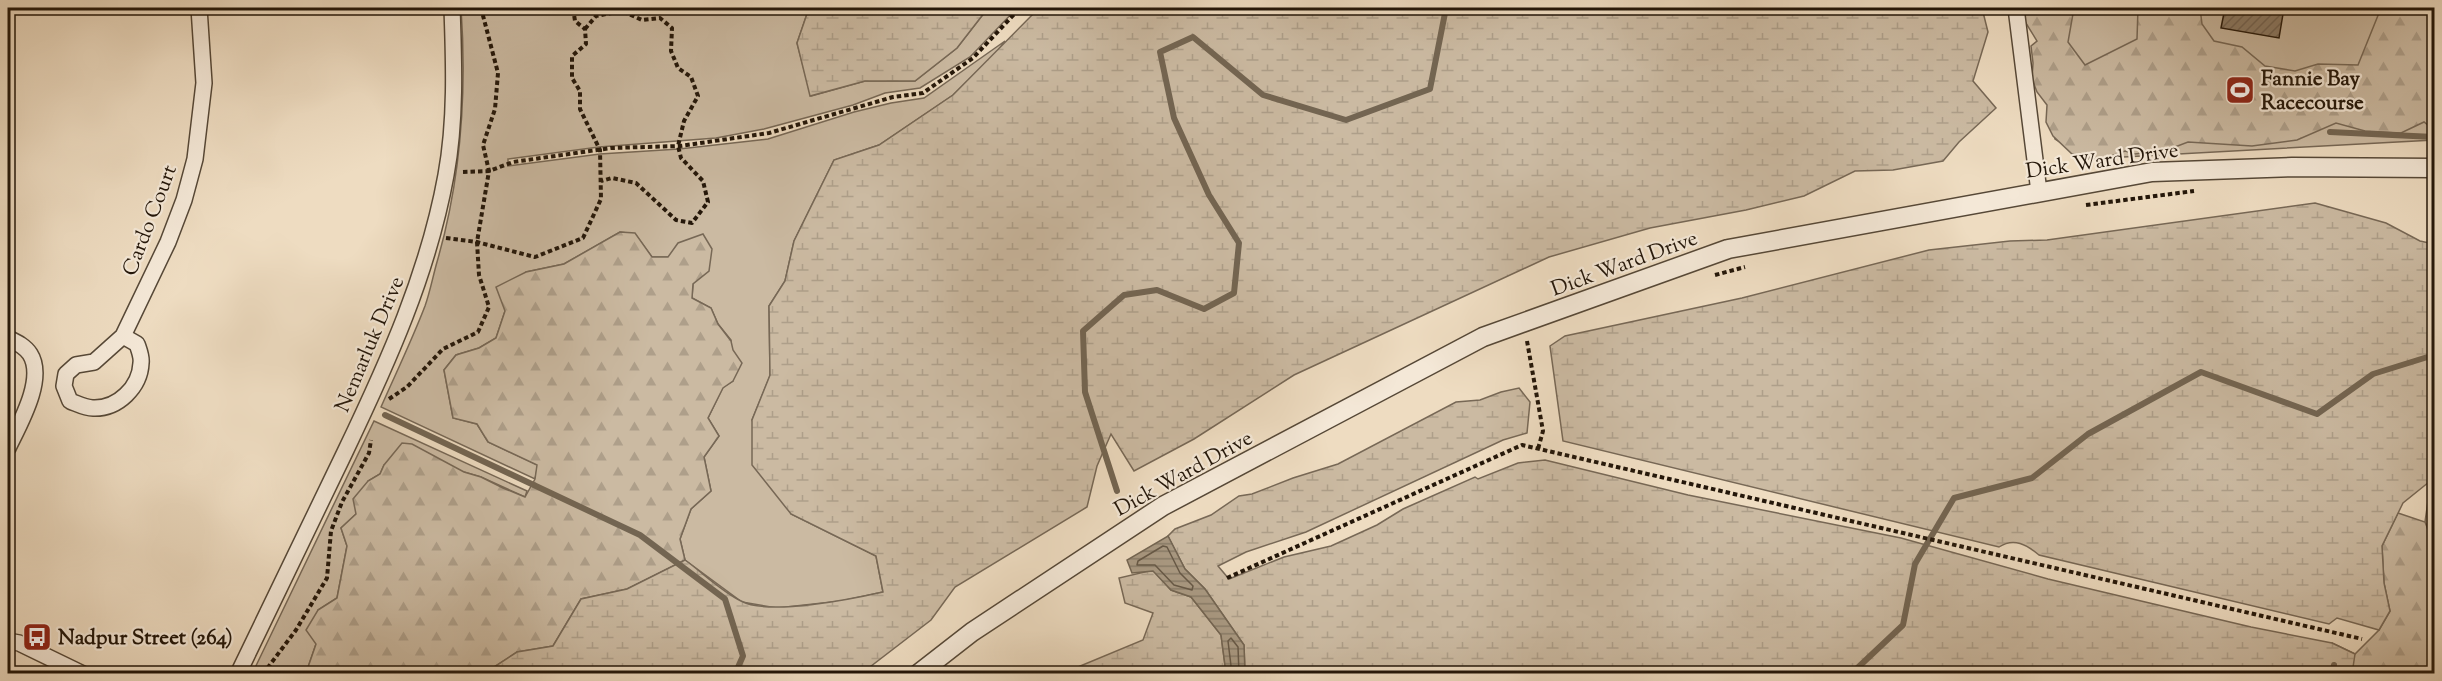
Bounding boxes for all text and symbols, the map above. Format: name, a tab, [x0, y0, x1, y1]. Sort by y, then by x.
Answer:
place label: Fannie Bay Racecourse	[2261, 65, 2364, 119]
sports icon: Fannie Bay Racecourse	[2224, 74, 2256, 106]
street label: Dick Ward Drive	[2024, 136, 2181, 188]
street label: Cardo Court	[116, 161, 186, 280]
street label: Dick Ward Drive	[1547, 224, 1702, 305]
street label: Nemarluk Drive	[329, 272, 413, 417]
street label: Dick Ward Drive	[1109, 424, 1259, 525]
bus stop icon: Nadpur Street (264)	[21, 621, 53, 653]
place label: Nadpur Street (264)	[58, 624, 233, 654]

